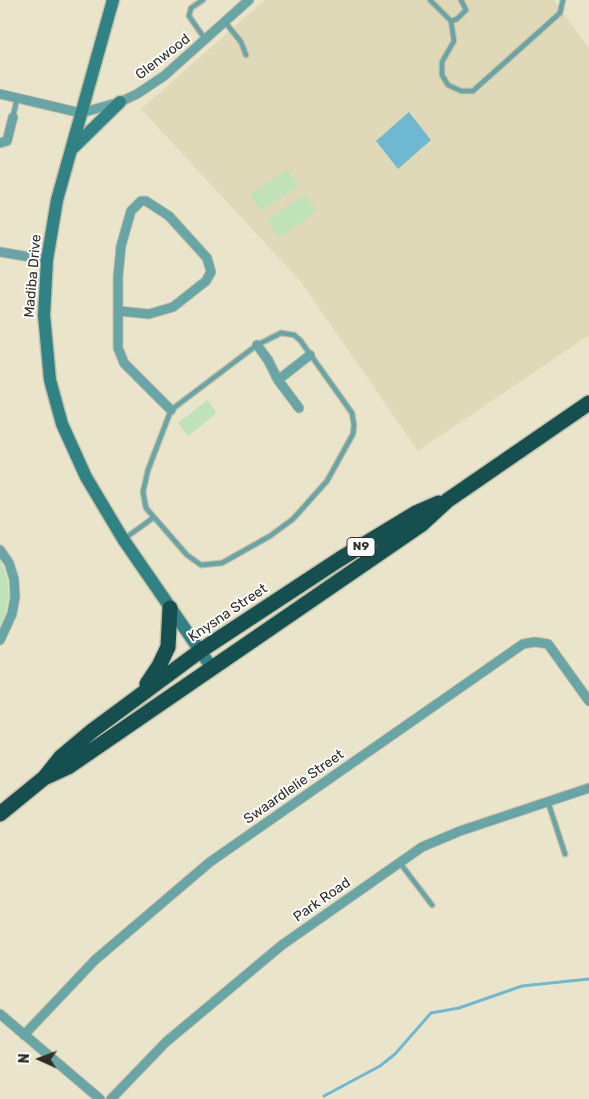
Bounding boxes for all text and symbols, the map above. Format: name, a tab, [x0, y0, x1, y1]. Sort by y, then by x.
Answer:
street label: Glenwood	[132, 30, 194, 84]
street label: Madiba Drive	[21, 234, 45, 318]
road number: N9	[347, 538, 375, 556]
street label: Knysna Street	[185, 580, 271, 646]
street label: Swaardlelie Street	[241, 746, 347, 828]
street label: Park Road	[290, 874, 354, 926]
north arrow	[15, 1034, 65, 1084]
text: N	[16, 1053, 33, 1064]

